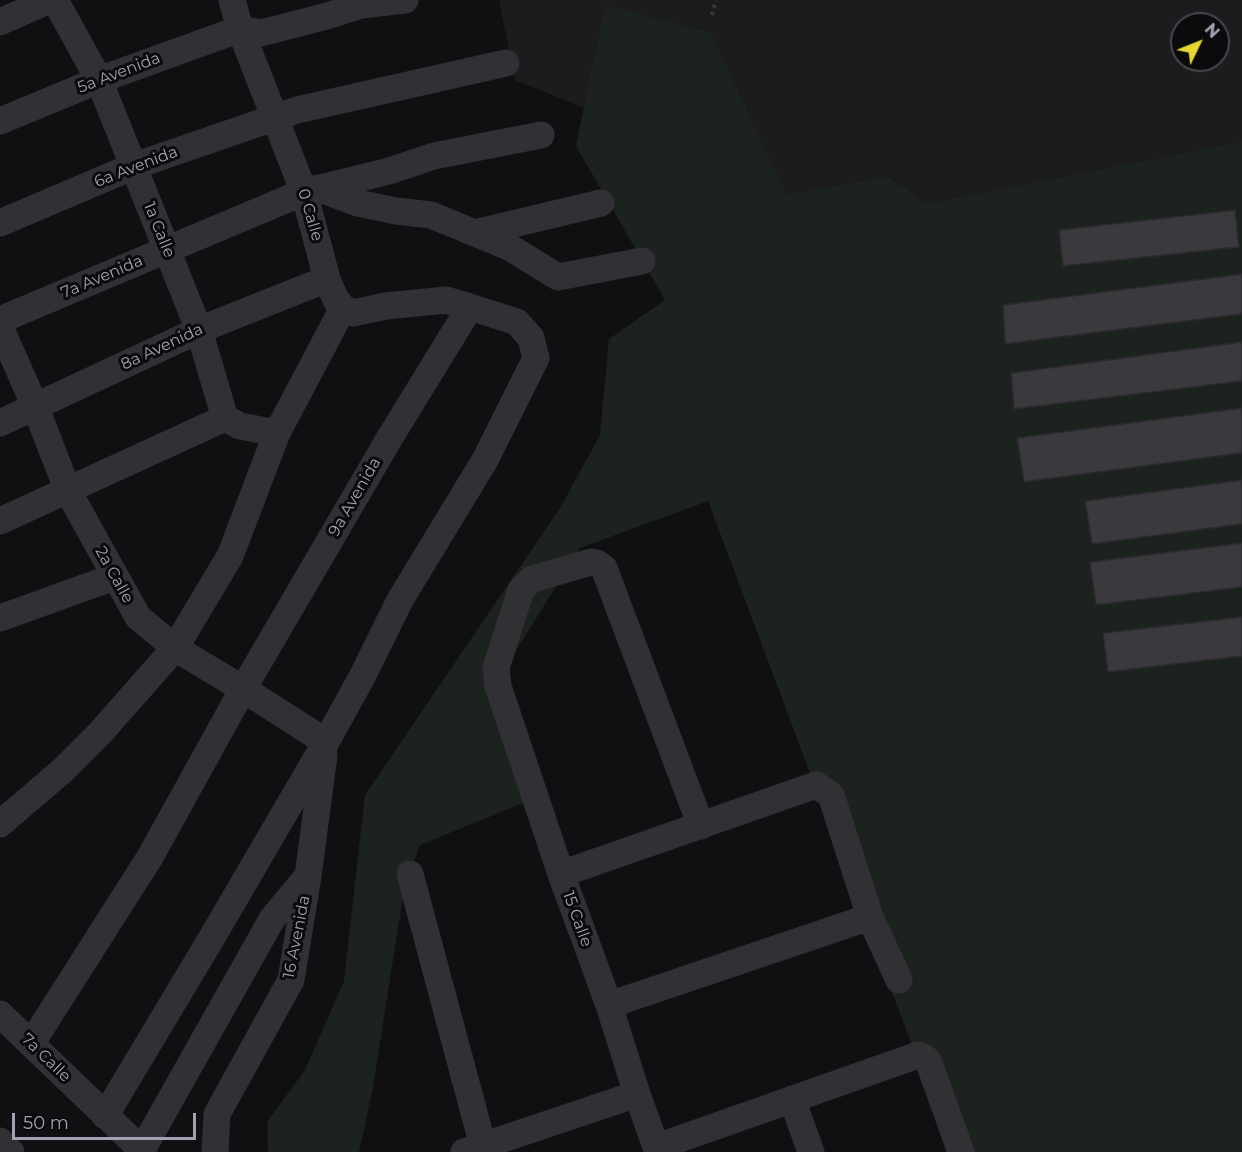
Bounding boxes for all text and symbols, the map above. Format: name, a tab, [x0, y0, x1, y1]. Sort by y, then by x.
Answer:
north arrow	[1170, 12, 1230, 72]
text: N	[1201, 20, 1223, 42]
street label: 5a Avenida	[75, 48, 163, 98]
street label: 6a Avenida	[92, 142, 180, 192]
street label: 0 Calle	[293, 187, 327, 243]
street label: 1a Calle	[139, 199, 179, 261]
street label: 7a Avenida	[58, 251, 146, 303]
street label: 8a Avenida	[118, 320, 206, 374]
street label: 9a Avenida	[325, 454, 385, 540]
street label: 2a Calle	[91, 543, 137, 607]
street label: 15 Calle	[558, 888, 596, 950]
street label: 16 Avenida	[280, 894, 314, 980]
street label: 7a Calle	[17, 1030, 75, 1086]
scale bar	[15, 1101, 200, 1139]
text: 50 m	[23, 1112, 69, 1134]

